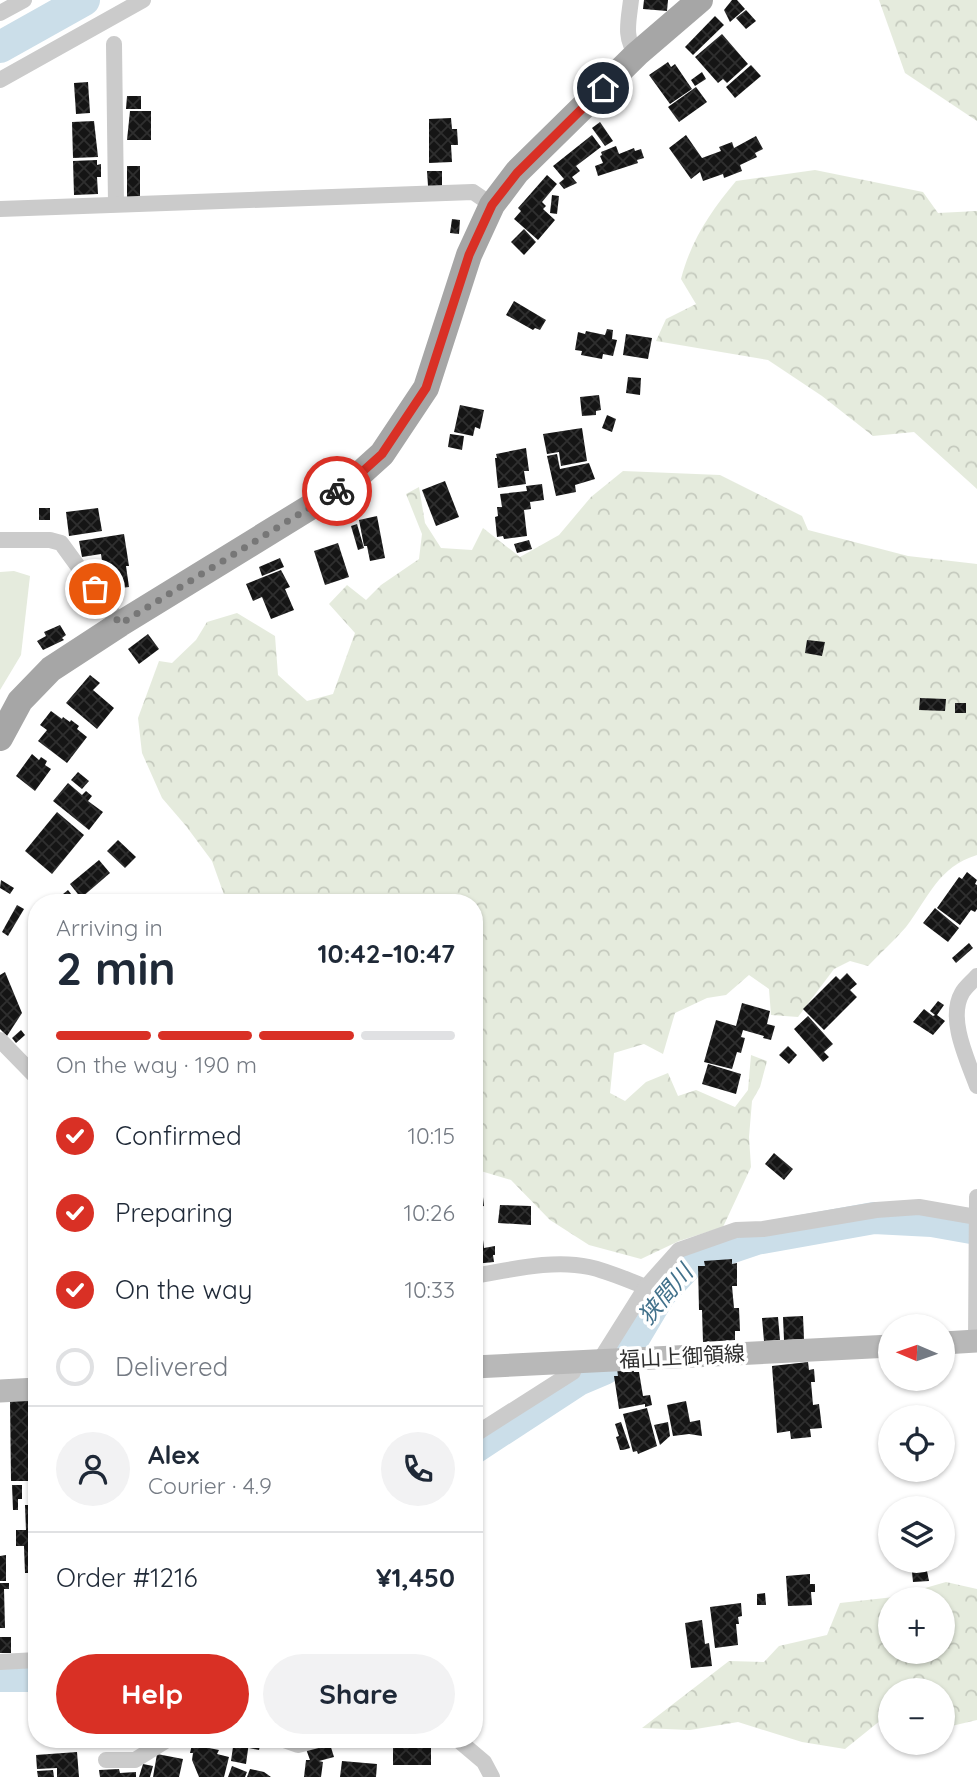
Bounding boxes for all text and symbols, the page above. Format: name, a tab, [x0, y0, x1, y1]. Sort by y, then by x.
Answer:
pin	[573, 58, 633, 118]
icon: home	[584, 69, 622, 107]
courier	[302, 456, 372, 526]
icon: bike	[318, 472, 356, 510]
pin	[65, 559, 125, 619]
icon: bag	[76, 570, 114, 608]
text: Arriving in	[56, 913, 163, 942]
text: 10:42–10:47	[317, 937, 455, 970]
text: 2 min	[56, 939, 176, 997]
text: On the way · 190 m	[56, 1050, 257, 1079]
icon: check	[56, 1117, 94, 1155]
text: Confirmed	[115, 1119, 242, 1152]
text: 10:15	[407, 1121, 455, 1150]
icon: check	[56, 1194, 94, 1232]
text: Preparing	[115, 1196, 233, 1229]
text: 10:26	[403, 1198, 455, 1227]
water label: 狭間川	[632, 1256, 700, 1330]
icon: check	[56, 1271, 94, 1309]
text: On the way	[115, 1273, 253, 1306]
text: 10:33	[404, 1275, 455, 1304]
north arrow	[878, 1314, 956, 1391]
map controls	[878, 1314, 955, 1755]
street label: 福山上御領線	[618, 1340, 746, 1372]
text: Delivered	[115, 1350, 228, 1383]
button: locate	[878, 1405, 955, 1482]
button: person	[56, 1432, 130, 1506]
button: phone	[381, 1432, 455, 1506]
text: Alex	[148, 1438, 199, 1471]
text: Courier · 4.9	[148, 1471, 272, 1500]
button: layers	[878, 1496, 955, 1573]
text: Order #1216	[56, 1561, 198, 1594]
text: ¥1,450	[376, 1561, 455, 1594]
button: +	[878, 1587, 955, 1664]
button: Help	[56, 1654, 249, 1734]
button: Share	[263, 1654, 455, 1734]
button: −	[878, 1678, 955, 1755]

